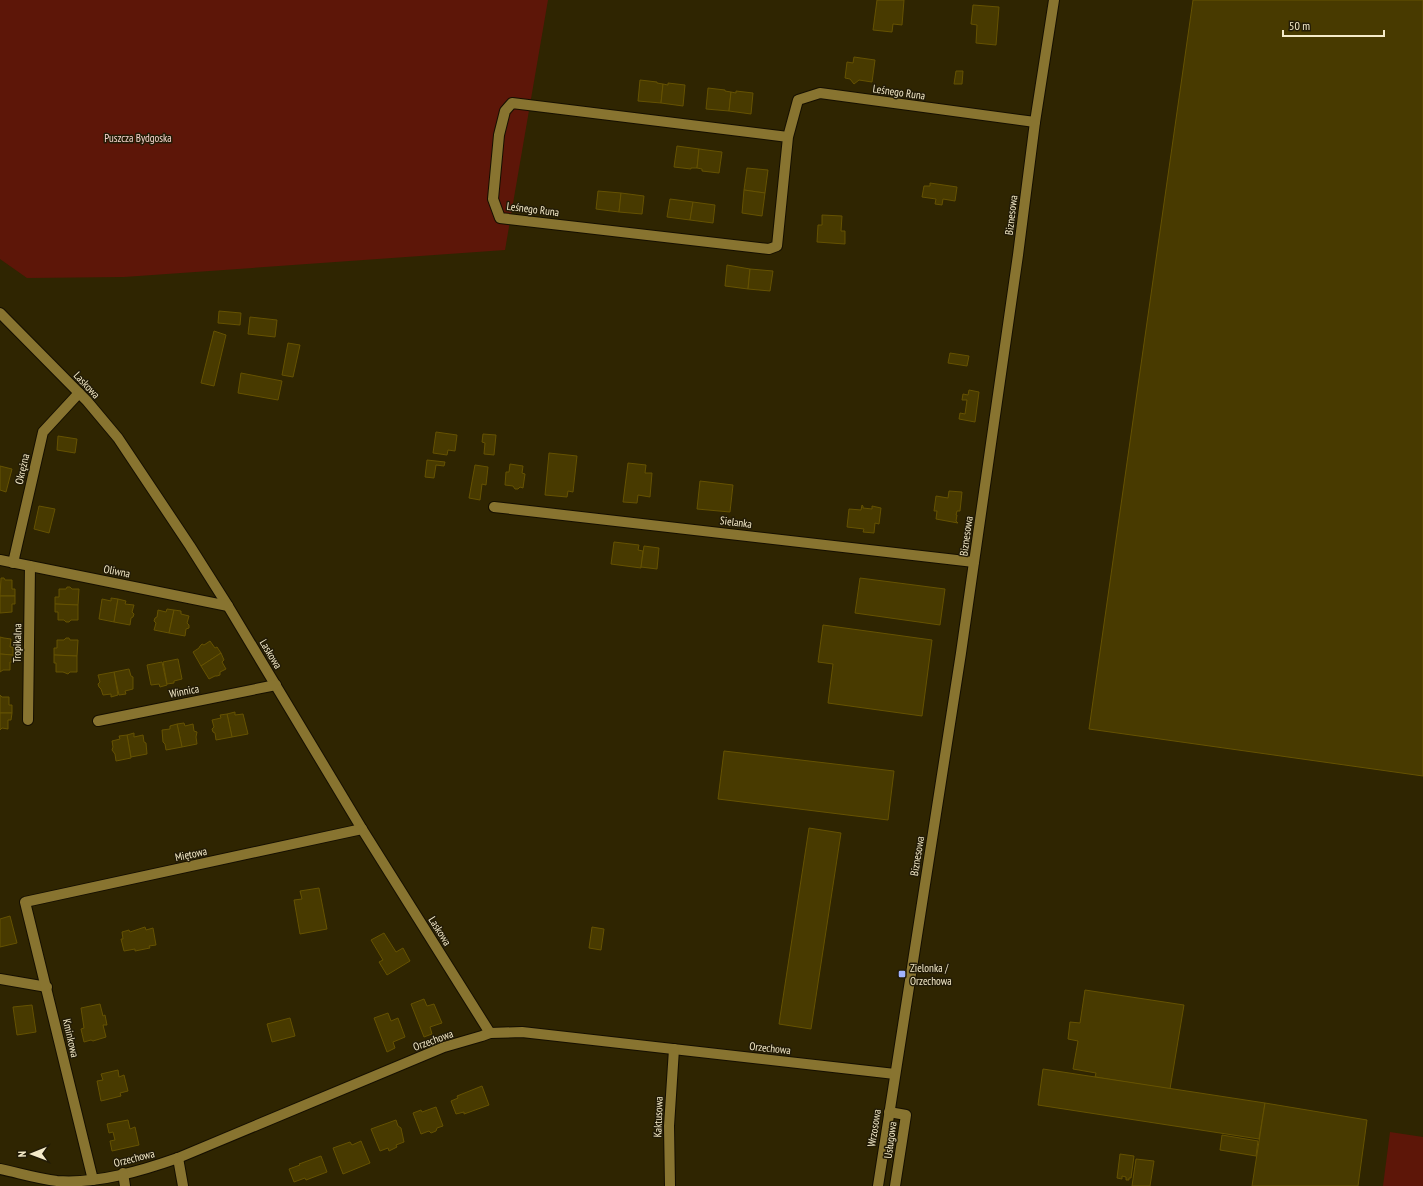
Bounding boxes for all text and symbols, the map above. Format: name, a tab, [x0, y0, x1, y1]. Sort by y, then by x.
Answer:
scale bar	[1283, 12, 1384, 38]
text: 50 m	[1289, 18, 1310, 33]
street label: Leśnego Runa	[872, 81, 926, 103]
park label: Puszcza Bydgoska	[104, 131, 172, 145]
street label: Biznesowa	[1002, 194, 1020, 236]
street label: Leśnego Runa	[506, 199, 560, 219]
street label: Laskowa	[71, 368, 103, 402]
street label: Okrężna	[12, 452, 32, 486]
street label: Sielanka	[719, 513, 753, 531]
street label: Biznesowa	[956, 515, 976, 557]
street label: Oliwna	[103, 562, 131, 580]
street label: Tropikalna	[10, 623, 24, 663]
street label: Laskowa	[257, 637, 285, 671]
street label: Winnica	[168, 681, 200, 701]
street label: Biznesowa	[907, 835, 927, 877]
street label: Miętowa	[174, 844, 208, 864]
street label: Laskowa	[426, 914, 454, 948]
place label: Zielonka / Orzechowa	[910, 961, 952, 988]
marker: Zielonka / Orzechowa	[897, 969, 907, 979]
street label: Kminkowa	[60, 1017, 82, 1059]
street label: Orzechowa	[411, 1026, 455, 1054]
street label: Orzechowa	[749, 1039, 791, 1057]
street label: Kaktusowa	[650, 1096, 666, 1138]
street label: Wrzosowa	[864, 1108, 884, 1148]
street label: Usługowa	[880, 1121, 900, 1159]
north arrow	[12, 1134, 52, 1174]
street label: Orzechowa	[112, 1146, 156, 1170]
text: N	[15, 1151, 29, 1157]

